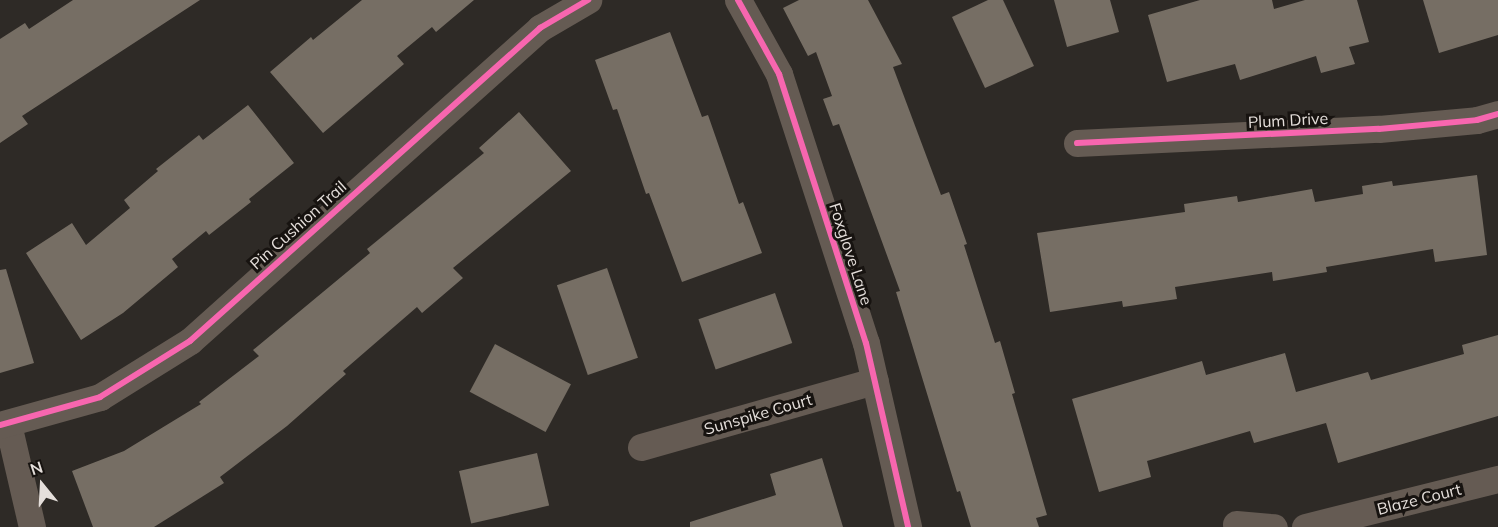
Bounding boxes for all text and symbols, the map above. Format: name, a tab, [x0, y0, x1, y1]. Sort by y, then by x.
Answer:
street label: Plum Drive	[1247, 108, 1329, 132]
street label: Pin Cushion Trail	[246, 177, 350, 273]
street label: Foxglove Lane	[825, 201, 877, 307]
street label: Sunspike Court	[702, 389, 814, 439]
north arrow	[12, 455, 72, 515]
text: N	[28, 457, 45, 479]
street label: Blaze Court	[1375, 479, 1463, 519]

